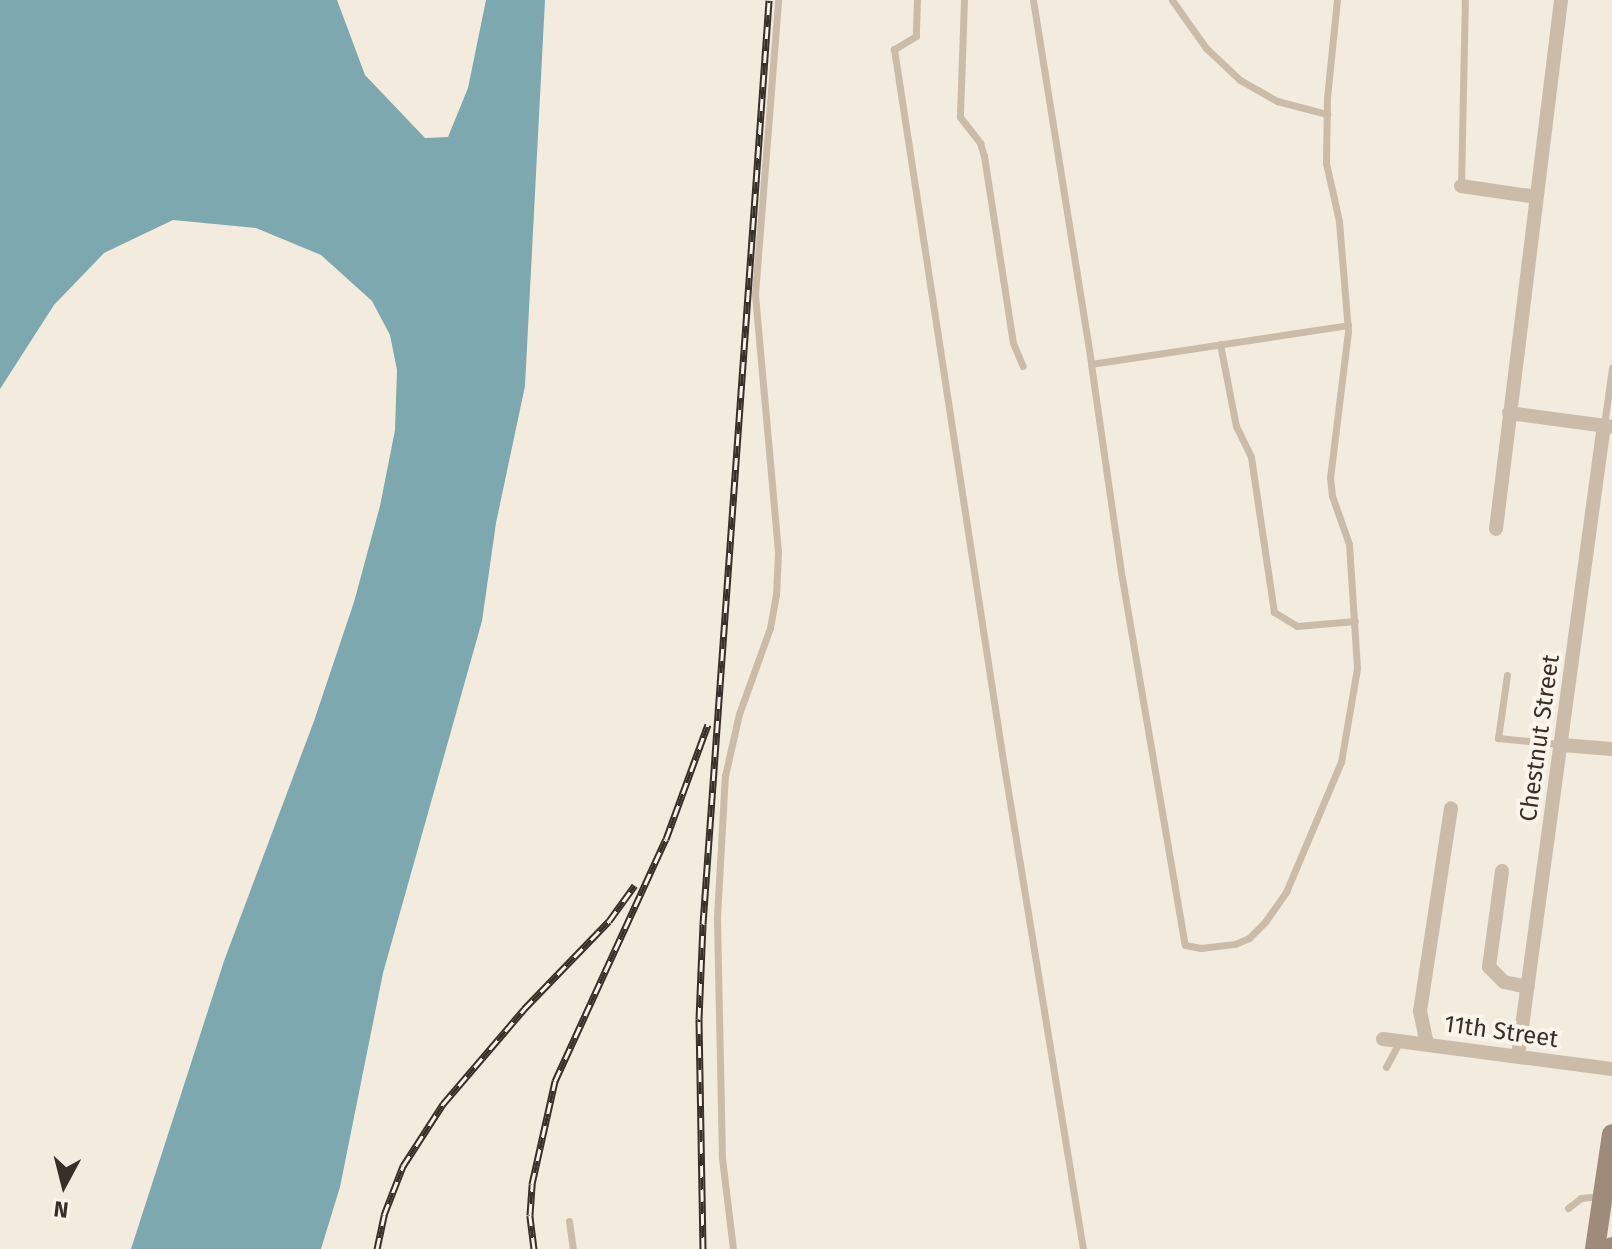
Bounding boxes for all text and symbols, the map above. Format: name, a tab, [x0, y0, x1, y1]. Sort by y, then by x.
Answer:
street label: Chestnut Street	[1514, 653, 1566, 823]
street label: 11th Street	[1442, 1010, 1560, 1054]
north arrow	[24, 1145, 104, 1225]
text: N	[52, 1195, 70, 1224]

